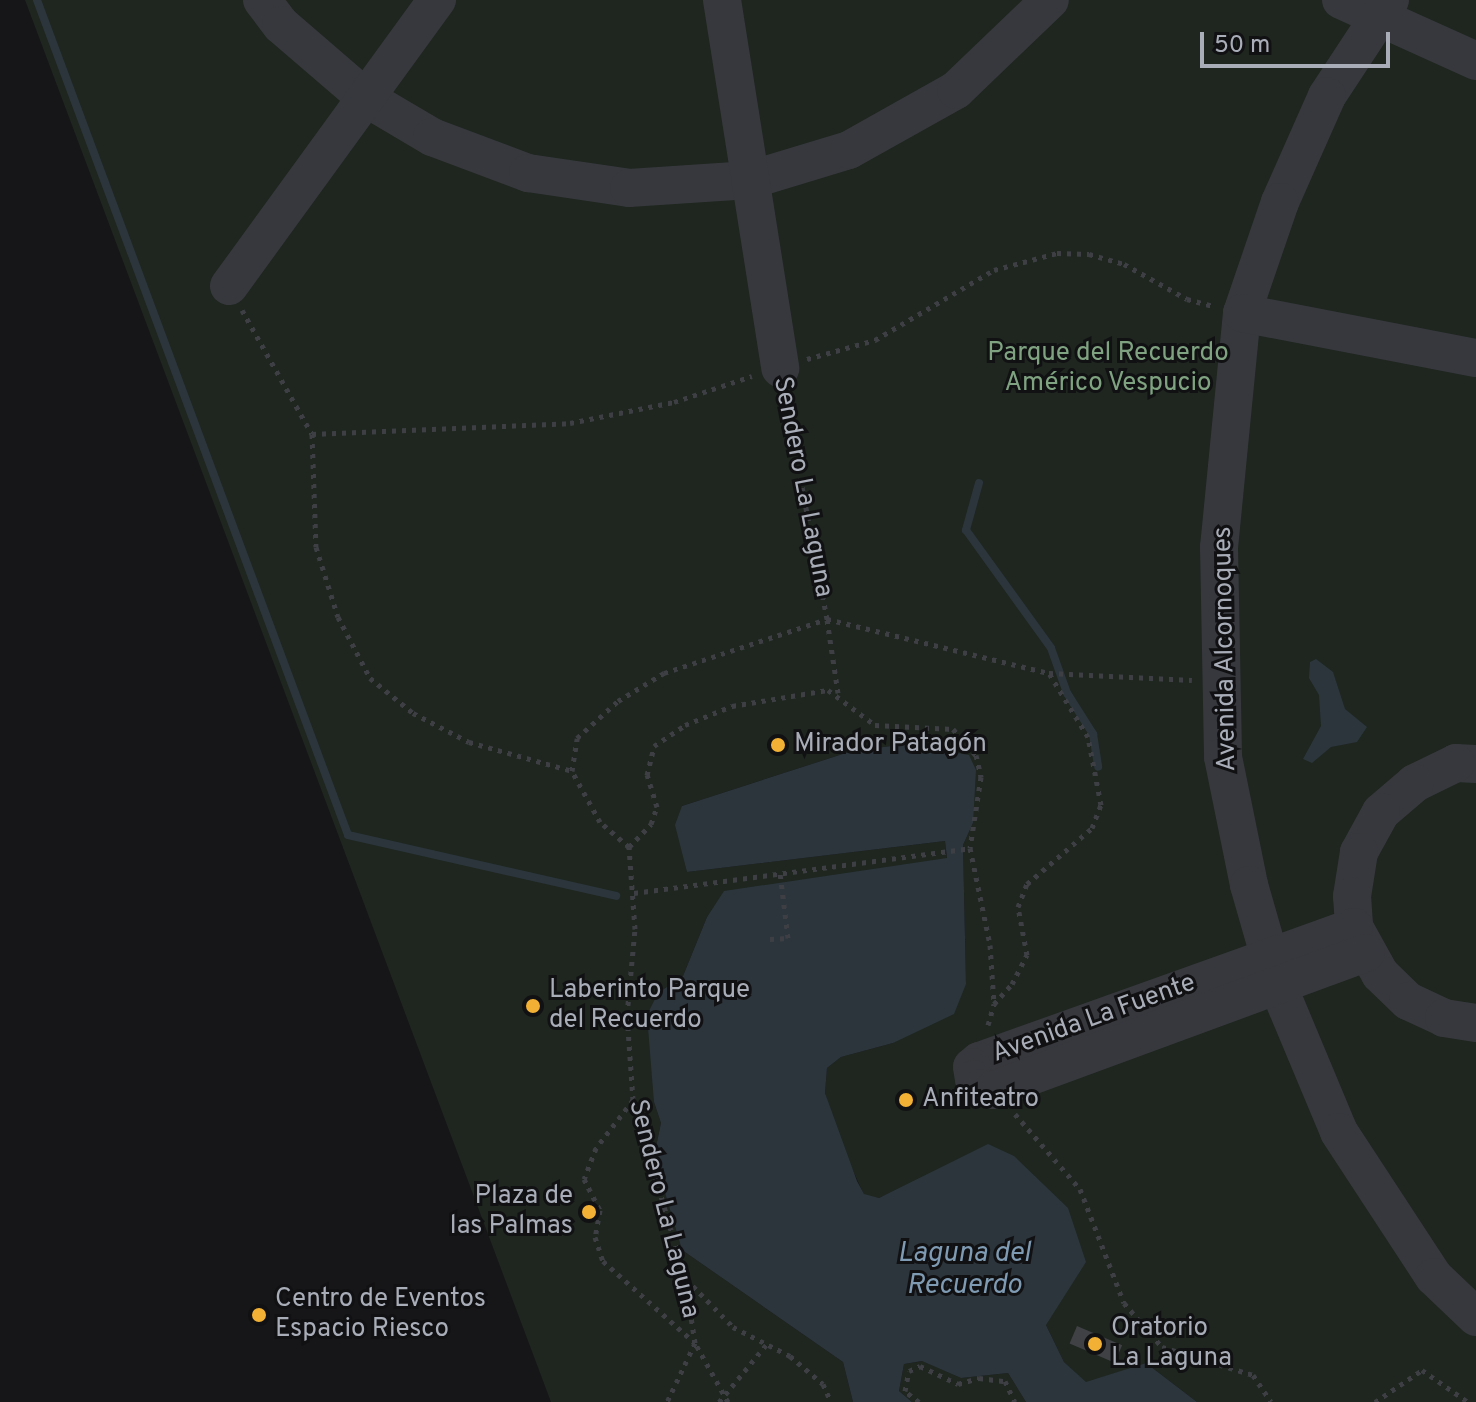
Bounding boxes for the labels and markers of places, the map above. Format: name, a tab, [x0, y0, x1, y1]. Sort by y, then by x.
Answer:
place label: Mirador Patagón	[794, 729, 987, 761]
marker: Mirador Patagón	[769, 736, 787, 754]
place label: Laberinto Parque del Recuerdo	[549, 975, 750, 1036]
marker: Laberinto Parque del Recuerdo	[524, 997, 542, 1015]
place label: Anfiteatro	[922, 1084, 1039, 1116]
marker: Anfiteatro	[897, 1091, 915, 1109]
place label: Plaza de las Palmas	[450, 1181, 573, 1242]
marker: Plaza de las Palmas	[580, 1203, 598, 1221]
place label: Centro de Eventos Espacio Riesco	[275, 1284, 486, 1346]
marker: Centro de Eventos Espacio Riesco	[250, 1306, 268, 1324]
place label: Oratorio La Laguna	[1111, 1313, 1232, 1374]
marker: Oratorio La Laguna	[1086, 1335, 1104, 1353]

